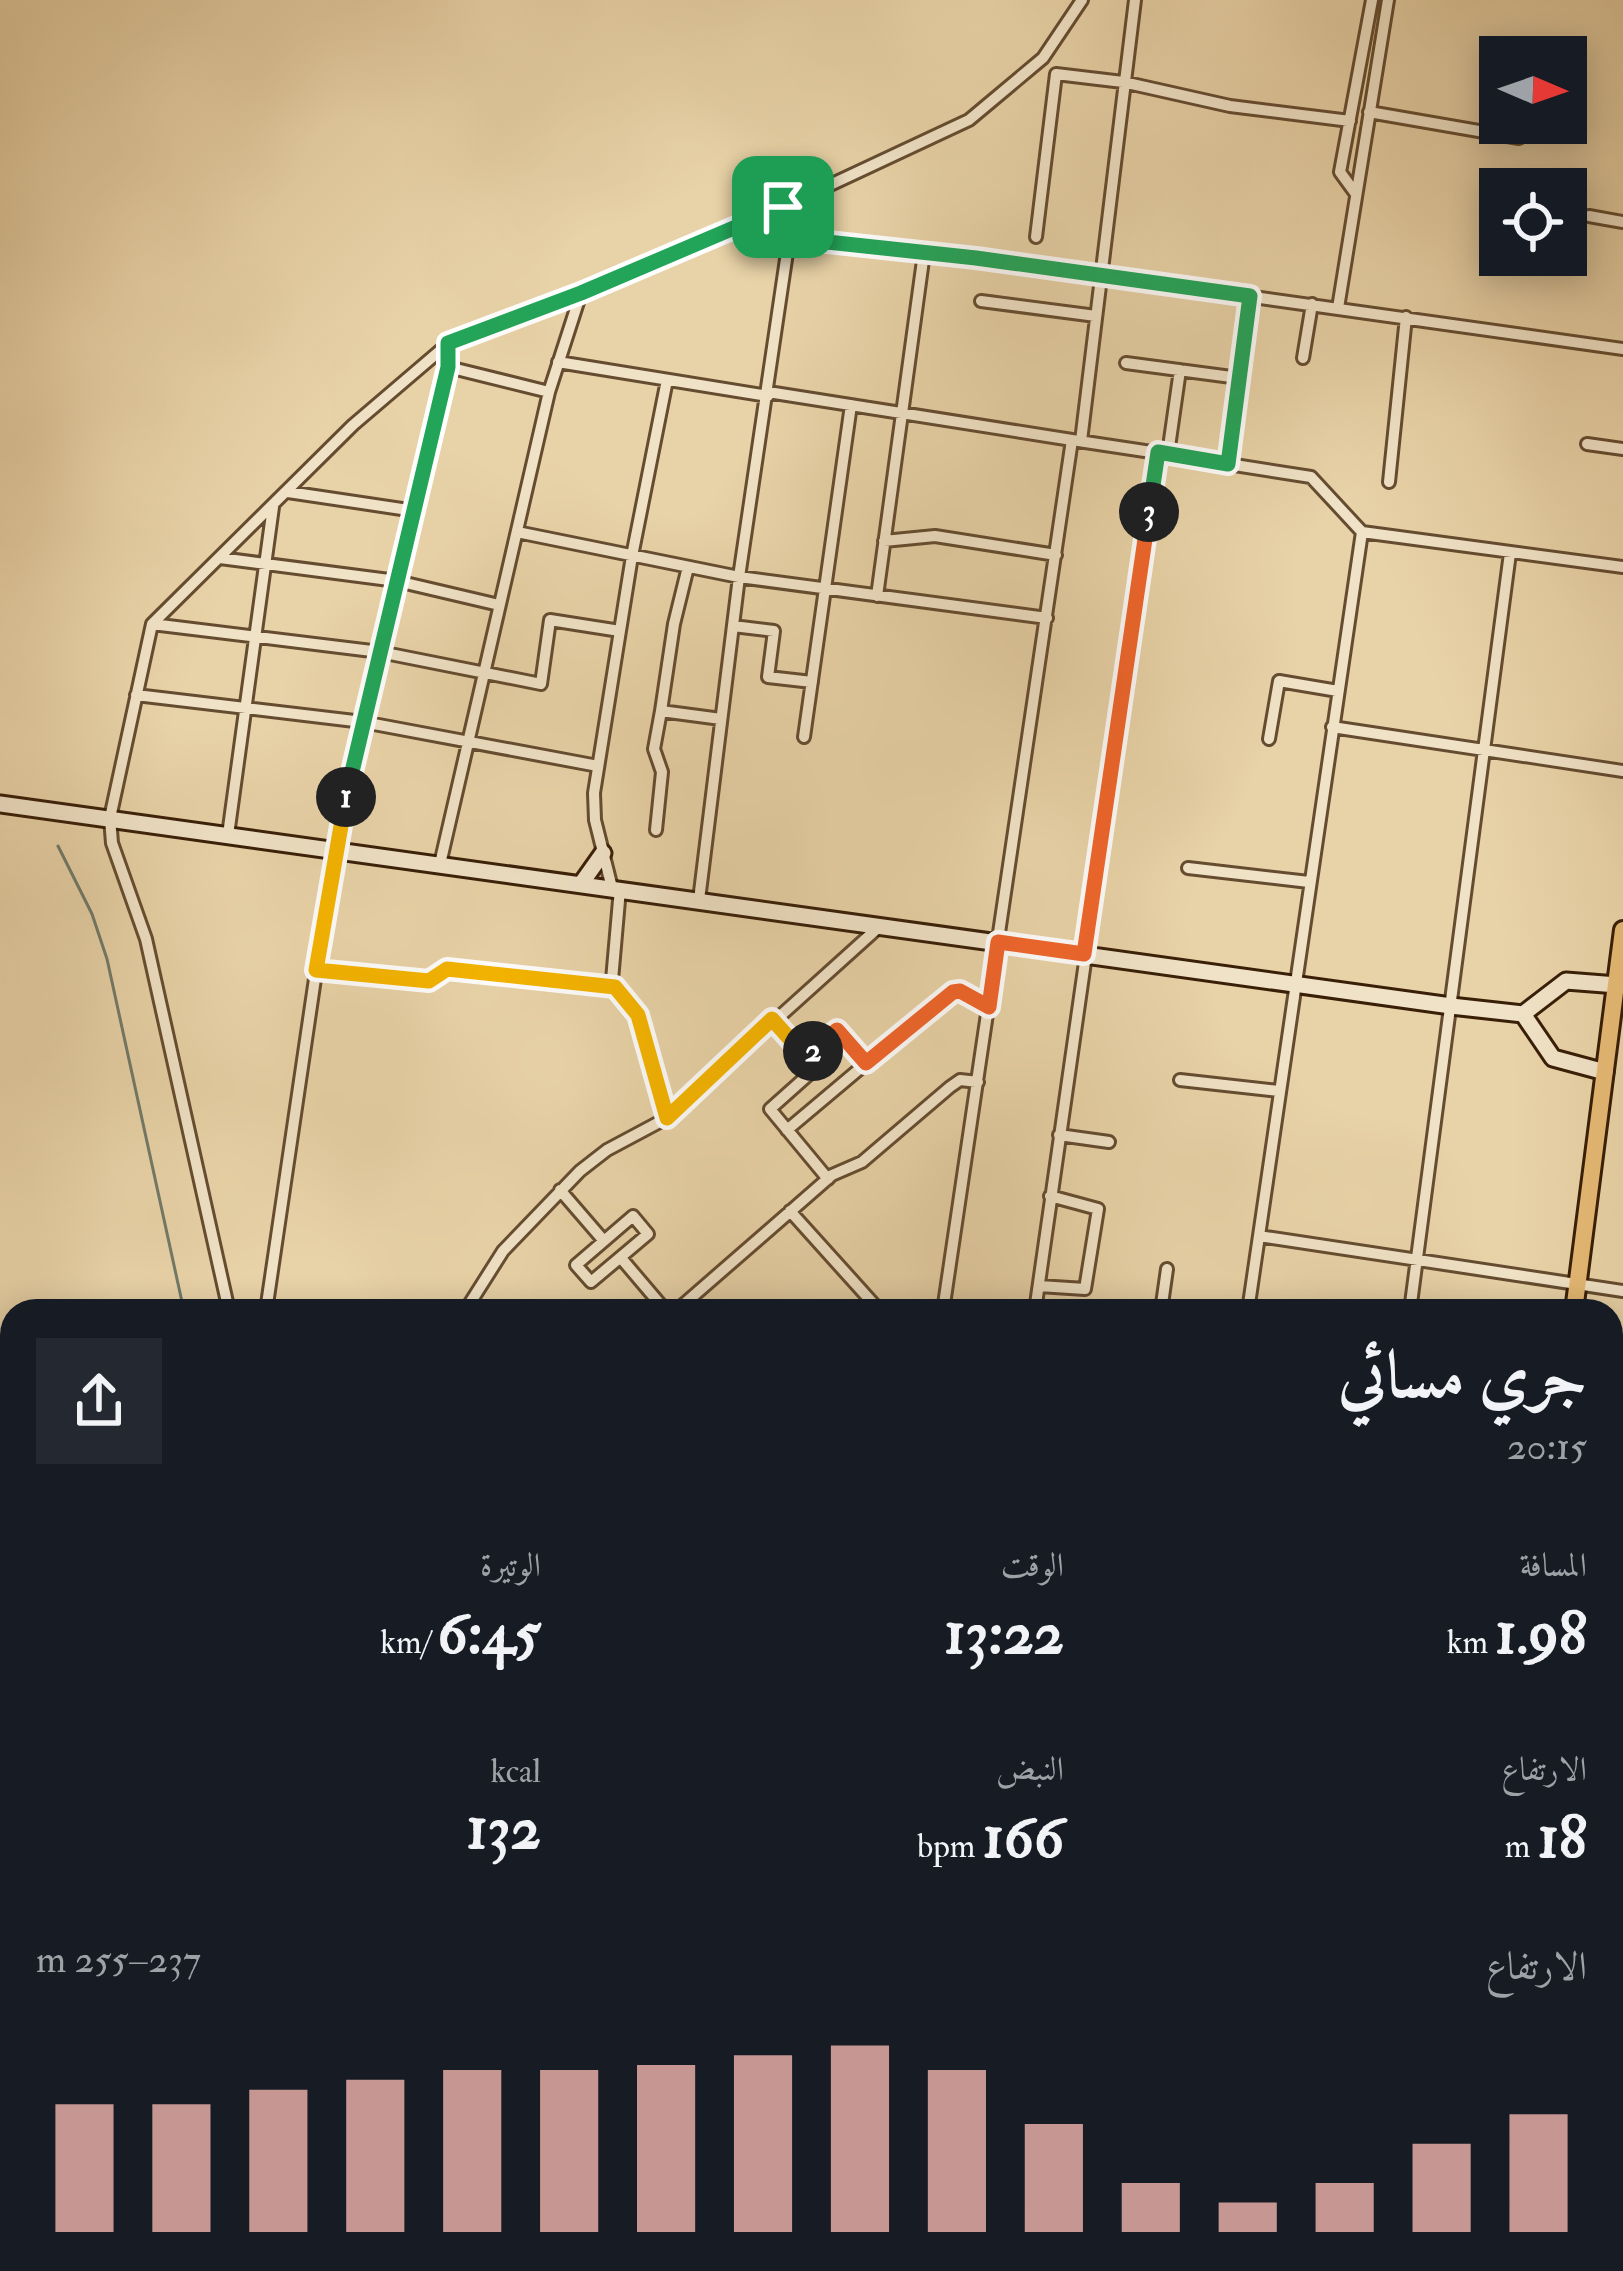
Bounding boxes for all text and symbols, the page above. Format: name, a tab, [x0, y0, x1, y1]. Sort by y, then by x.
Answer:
north arrow	[1479, 36, 1587, 144]
map controls	[1479, 36, 1587, 276]
pin	[732, 156, 834, 258]
button: locate	[1479, 168, 1587, 276]
icon: arrive	[750, 174, 816, 240]
pin: 3	[1119, 482, 1179, 542]
text: 3	[1143, 491, 1155, 532]
pin: 1	[316, 767, 376, 827]
text: 1	[340, 776, 352, 817]
pin: 2	[783, 1021, 843, 1081]
text: 2	[805, 1030, 821, 1071]
text: جري مسائي	[1338, 1335, 1587, 1418]
button: share	[36, 1338, 162, 1464]
text: 20:15	[1507, 1422, 1587, 1471]
text: الوتيرة	[480, 1545, 541, 1586]
text: الوقت	[1001, 1545, 1064, 1586]
text: المسافة	[1520, 1545, 1587, 1586]
text: 6:45	[437, 1597, 541, 1672]
text: 13:22	[944, 1597, 1064, 1672]
text: 1.98	[1495, 1597, 1587, 1672]
text: /km	[380, 1622, 437, 1663]
text: km	[1447, 1622, 1495, 1663]
text: النبض	[996, 1749, 1064, 1790]
text: الارتفاع	[1501, 1749, 1587, 1790]
text: kcal	[490, 1751, 541, 1792]
text: 132	[466, 1792, 541, 1867]
text: 166	[982, 1801, 1064, 1876]
text: 18	[1537, 1801, 1587, 1876]
text: bpm	[917, 1826, 982, 1867]
text: m	[1505, 1826, 1537, 1867]
text: 237–255 m	[36, 1935, 201, 1984]
text: الارتفاع	[1486, 1942, 1587, 1991]

